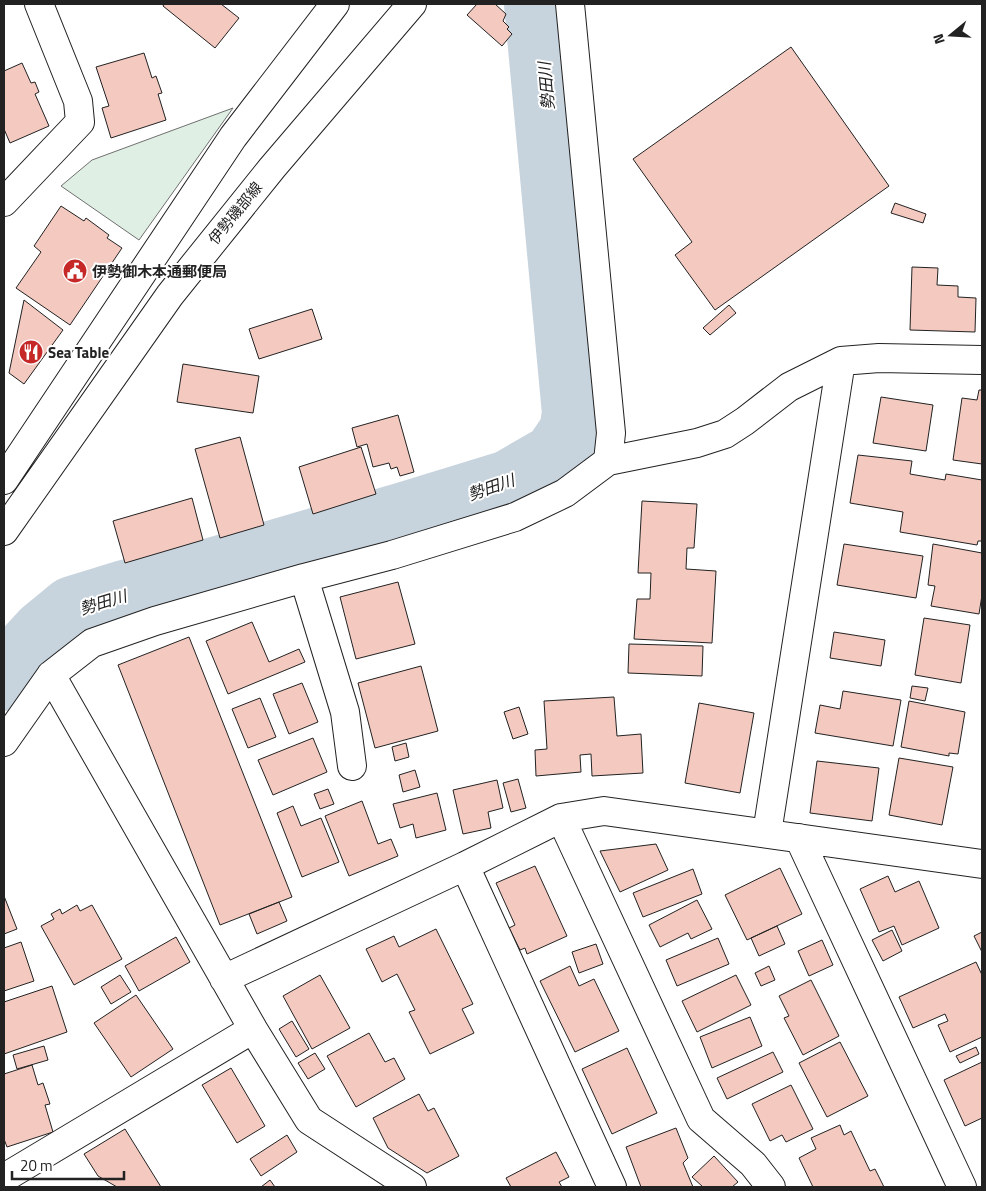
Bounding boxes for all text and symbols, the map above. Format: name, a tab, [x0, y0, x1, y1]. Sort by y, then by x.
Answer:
north arrow	[926, 10, 976, 60]
text: N	[927, 31, 950, 47]
water label: 勢田川	[532, 59, 560, 111]
street label: 伊勢磯部線	[202, 177, 268, 249]
public building icon: 伊勢御木本通郵便局	[62, 258, 88, 284]
place label: 伊勢御木本通郵便局	[92, 260, 227, 283]
restaurant icon: Sea Table	[18, 339, 44, 365]
place label: Sea Table	[48, 341, 109, 364]
water label: 勢田川	[464, 467, 519, 506]
water label: 勢田川	[77, 583, 131, 620]
scale bar	[12, 1148, 125, 1180]
text: 20 m	[20, 1154, 53, 1177]

